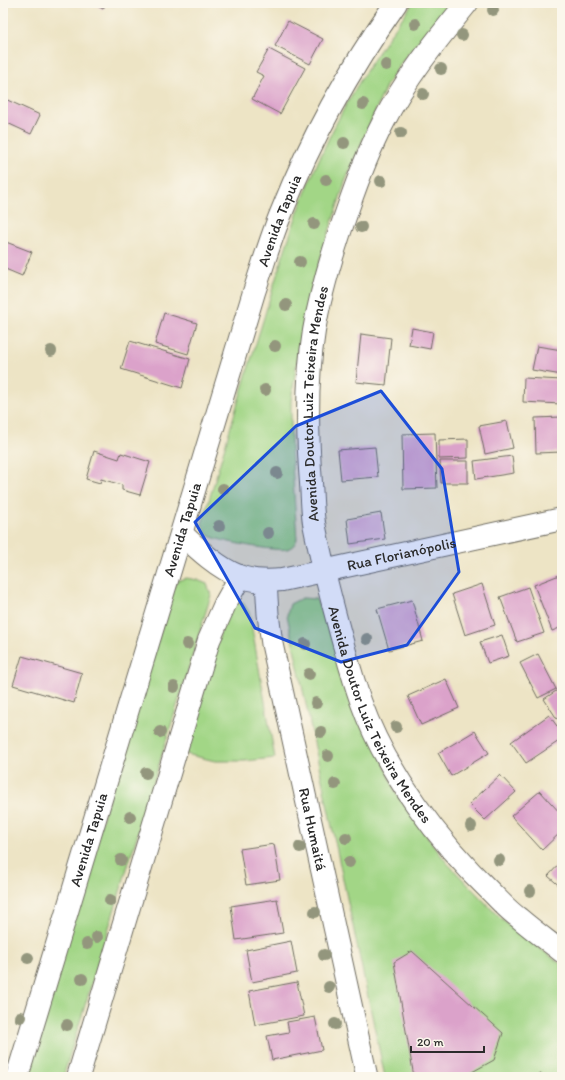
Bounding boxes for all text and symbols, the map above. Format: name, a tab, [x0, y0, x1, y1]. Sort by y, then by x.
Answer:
street label: Avenida Tapuia	[254, 171, 305, 269]
street label: Avenida Doutor Luiz Teixeira Mendes	[299, 283, 332, 523]
street label: Avenida Tapuia	[160, 480, 205, 579]
street label: Rua Florianópolis	[345, 533, 458, 575]
street label: Avenida Doutor Luiz Teixeira Mendes	[324, 604, 436, 827]
street label: Rua Humaitá	[295, 786, 331, 873]
street label: Avenida Tapuia	[66, 790, 111, 889]
scale bar	[411, 1028, 484, 1054]
text: 20 m	[417, 1035, 444, 1049]

